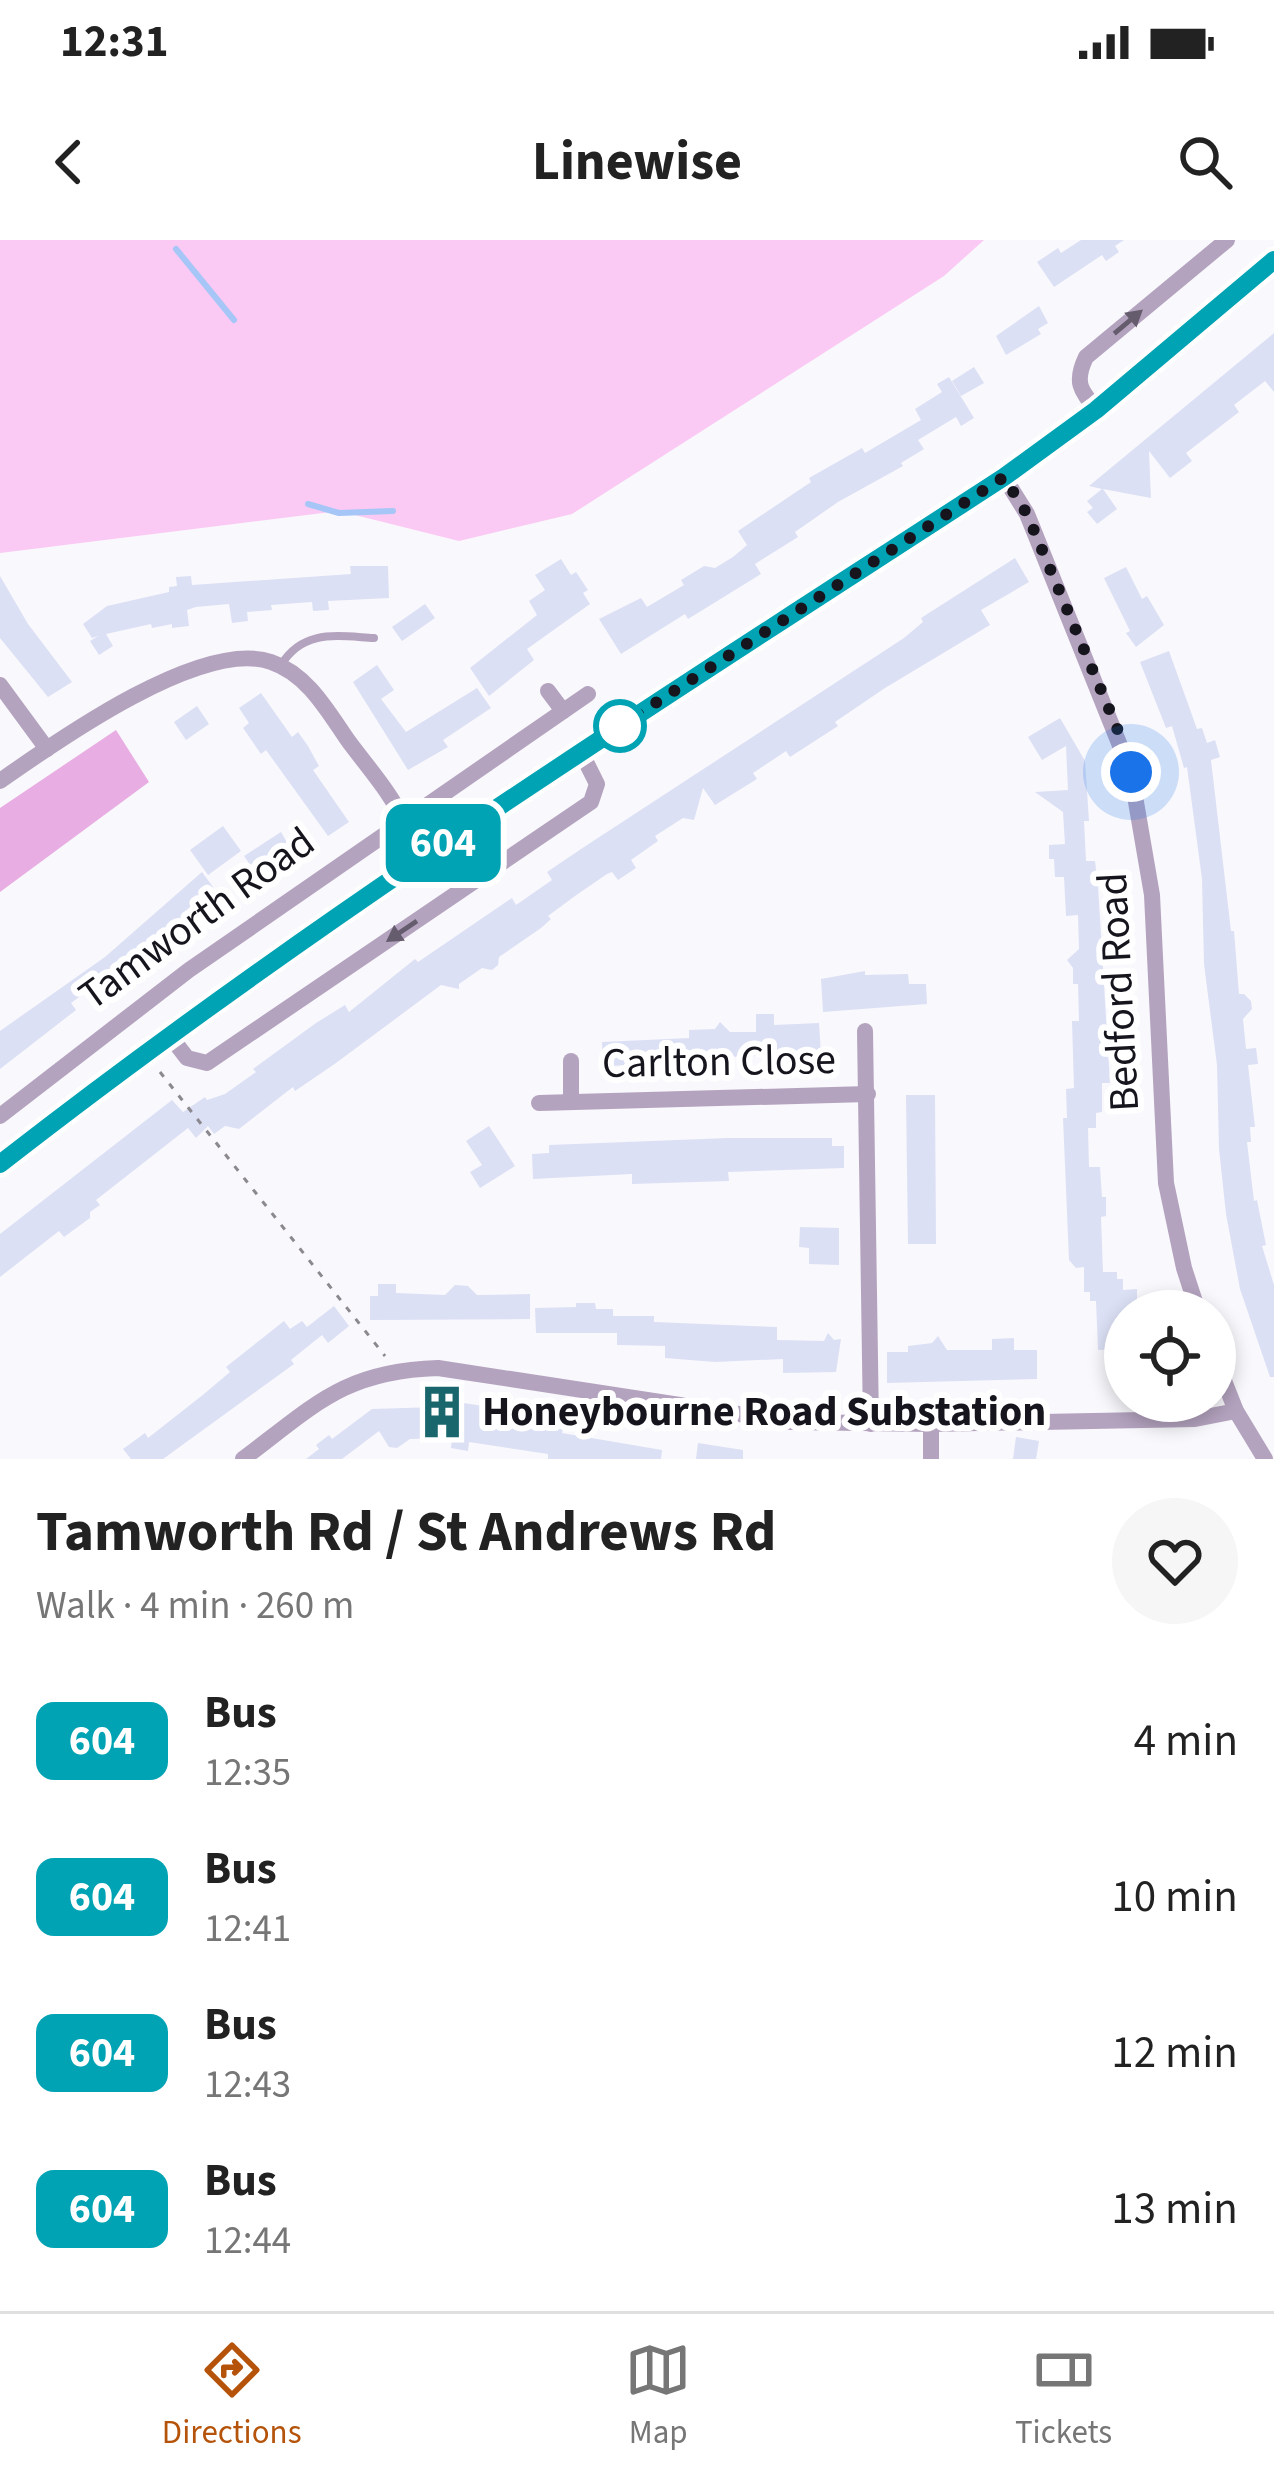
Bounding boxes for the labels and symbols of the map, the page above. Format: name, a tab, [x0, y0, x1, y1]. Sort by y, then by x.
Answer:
one-way arrow	[1113, 309, 1144, 335]
unlabelled marker	[595, 701, 645, 751]
your location	[1101, 742, 1161, 802]
line badge: 604	[374, 804, 512, 882]
street label: Tamworth Road	[67, 813, 327, 1025]
street label: Bedford Road	[1083, 871, 1155, 1113]
one-way arrow	[386, 919, 418, 942]
street label: Carlton Close	[601, 1030, 837, 1094]
place label: Honeybourne Road Substation	[482, 1382, 1046, 1442]
building icon: Honeybourne Road Substation	[413, 1383, 471, 1441]

